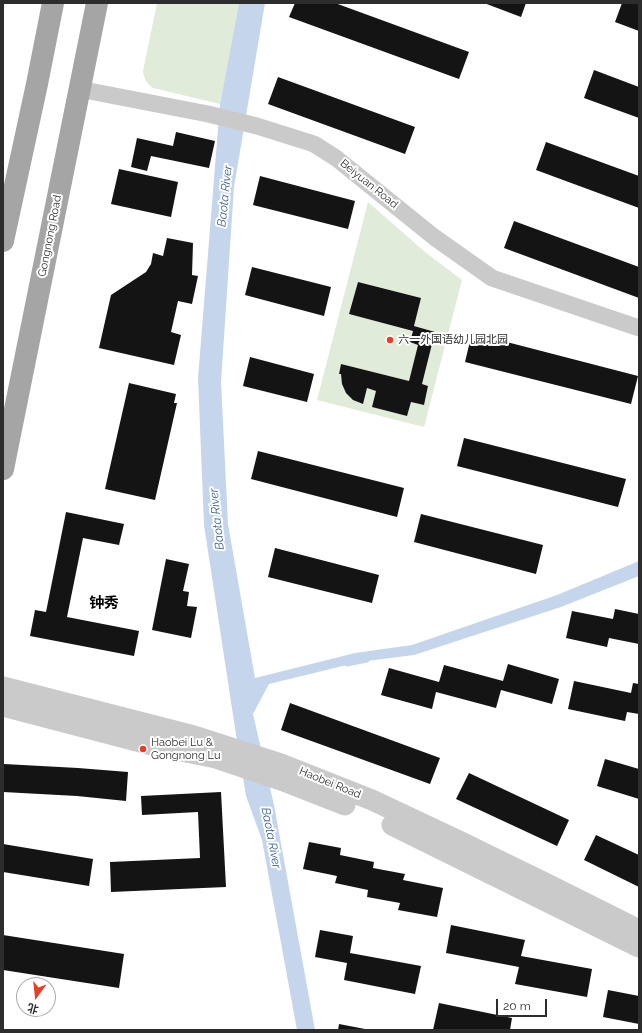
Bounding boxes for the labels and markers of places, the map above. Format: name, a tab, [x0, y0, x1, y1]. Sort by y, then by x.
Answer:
place label: 六一外国语幼儿园北园	[398, 333, 508, 347]
marker: 六一外国语幼儿园北园	[385, 335, 395, 345]
place label: Haobei Lu & Gongnong Lu	[151, 736, 221, 762]
marker: Haobei Lu & Gongnong Lu	[138, 744, 148, 754]

